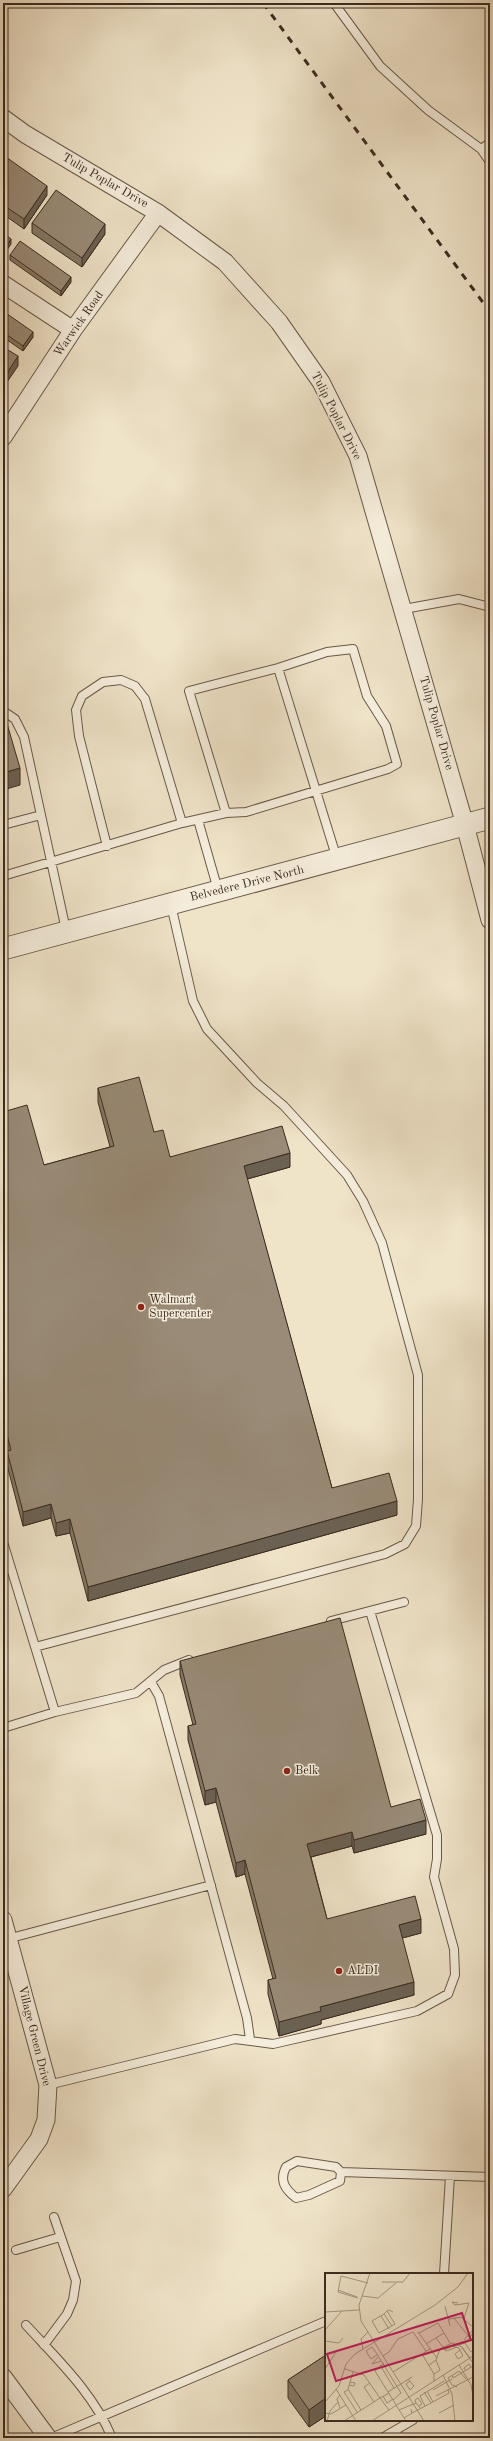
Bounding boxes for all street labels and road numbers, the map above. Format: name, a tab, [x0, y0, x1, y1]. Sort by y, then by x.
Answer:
street label: Tulip Poplar Drive	[60, 152, 150, 211]
street label: Warwick Road	[52, 289, 106, 359]
street label: Tulip Poplar Drive	[309, 370, 364, 462]
street label: Tulip Poplar Drive	[417, 675, 455, 772]
street label: Belvedere Drive North	[189, 864, 306, 904]
street label: Village Green Drive	[16, 1985, 52, 2088]

